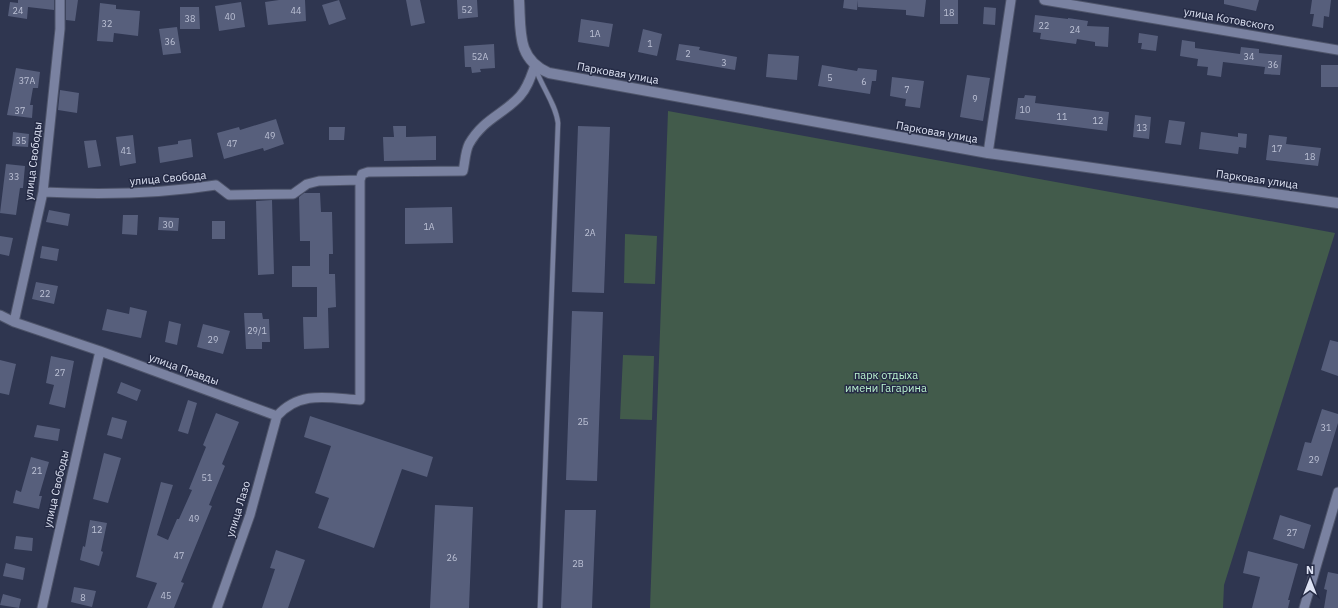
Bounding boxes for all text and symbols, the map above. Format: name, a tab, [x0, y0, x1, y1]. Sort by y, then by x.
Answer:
house number: 52	[462, 4, 472, 15]
street label: улица Котовского	[1183, 4, 1275, 34]
house number: 24	[13, 5, 23, 16]
house number: 44	[291, 5, 301, 16]
house number: 18	[944, 7, 954, 18]
house number: 40	[225, 11, 235, 22]
house number: 38	[185, 13, 195, 24]
house number: 32	[102, 18, 112, 29]
house number: 22	[1039, 20, 1049, 31]
house number: 24	[1070, 24, 1080, 35]
house number: 1А	[589, 28, 601, 39]
house number: 36	[165, 36, 175, 47]
house number: 1	[647, 38, 653, 49]
house number: 2	[685, 48, 691, 59]
house number: 52А	[472, 51, 489, 62]
house number: 34	[1244, 51, 1254, 62]
house number: 3	[721, 57, 727, 68]
street label: Парковая улица	[576, 59, 660, 87]
house number: 36	[1268, 59, 1278, 70]
house number: 5	[827, 72, 833, 83]
house number: 37А	[19, 75, 36, 86]
house number: 6	[861, 76, 867, 87]
house number: 7	[904, 84, 910, 95]
house number: 9	[972, 93, 978, 104]
house number: 10	[1020, 104, 1030, 115]
house number: 37	[15, 105, 25, 116]
house number: 11	[1057, 111, 1067, 122]
house number: 12	[1093, 115, 1103, 126]
street label: Парковая улица	[895, 118, 979, 146]
street label: улица Свободы	[21, 121, 45, 201]
house number: 13	[1137, 122, 1147, 133]
house number: 49	[265, 130, 275, 141]
house number: 35	[16, 135, 26, 146]
house number: 47	[227, 138, 237, 149]
house number: 17	[1272, 143, 1282, 154]
house number: 41	[121, 145, 131, 156]
house number: 18	[1305, 151, 1315, 162]
street label: Парковая улица	[1215, 166, 1299, 192]
street label: улица Свобода	[129, 168, 207, 188]
house number: 33	[9, 171, 19, 182]
house number: 30	[163, 219, 173, 230]
house number: 1А	[423, 221, 435, 232]
house number: 2А	[584, 227, 596, 238]
house number: 22	[40, 288, 50, 299]
house number: 29/1	[247, 325, 267, 336]
house number: 29	[208, 334, 218, 345]
street label: улица Правды	[147, 350, 221, 388]
house number: 27	[55, 367, 65, 378]
park label: парк отдыха имени Гагарина	[845, 368, 927, 395]
house number: 2Б	[577, 416, 589, 427]
house number: 31	[1321, 422, 1331, 433]
street label: улица Свободы	[40, 449, 72, 529]
house number: 29	[1309, 454, 1319, 465]
house number: 21	[32, 465, 42, 476]
house number: 51	[202, 472, 212, 483]
street label: улица Лазо	[223, 479, 253, 539]
house number: 49	[189, 513, 199, 524]
house number: 12	[92, 524, 102, 535]
house number: 27	[1287, 527, 1297, 538]
house number: 47	[174, 550, 184, 561]
house number: 26	[447, 552, 457, 563]
house number: 2В	[572, 558, 584, 569]
north arrow	[1290, 560, 1330, 600]
text: N	[1306, 563, 1314, 577]
house number: 45	[161, 590, 171, 601]
house number: 8	[80, 592, 86, 603]

